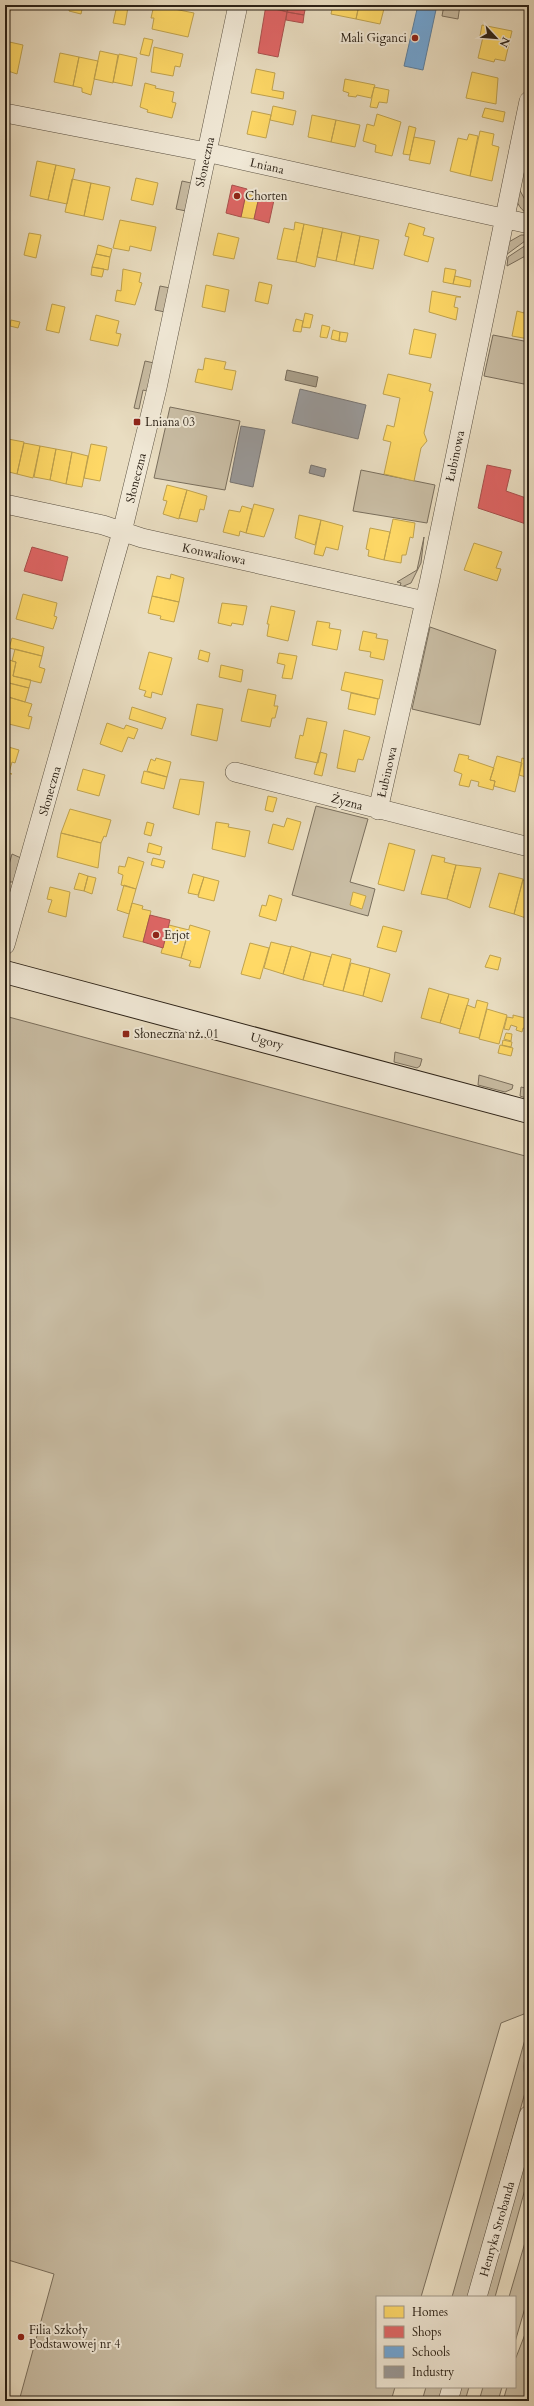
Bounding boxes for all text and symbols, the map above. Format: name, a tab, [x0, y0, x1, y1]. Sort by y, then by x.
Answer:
north arrow	[476, 18, 516, 58]
place label: Mali Giganci	[340, 30, 408, 46]
marker: Mali Giganci	[410, 33, 420, 43]
text: N	[496, 35, 513, 50]
street label: Słoneczna	[192, 135, 218, 189]
street label: Lniana	[248, 154, 286, 178]
place label: Chorten	[245, 188, 288, 204]
marker: Chorten	[232, 191, 242, 201]
place label: Lniana 03	[145, 414, 195, 430]
marker: Lniana 03	[132, 417, 142, 427]
street label: Łubinowa	[442, 428, 468, 483]
street label: Słoneczna	[122, 451, 150, 505]
street label: Konwaliowa	[181, 539, 248, 569]
street label: Łubinowa	[373, 744, 401, 799]
street label: Słoneczna	[35, 764, 65, 818]
street label: Żyzna	[329, 789, 366, 814]
place label: Erjot	[164, 927, 190, 943]
marker: Erjot	[151, 930, 161, 940]
place label: Słoneczna nż. 01	[134, 1026, 219, 1042]
marker: Słoneczna nż. 01	[121, 1029, 131, 1039]
street label: Ugory	[249, 1029, 286, 1053]
street label: Henryka Strobanda	[476, 2179, 518, 2279]
legend	[376, 2296, 516, 2388]
text: Homes	[412, 2304, 448, 2320]
place label: Filia Szkoły Podstawowej nr 4	[29, 2322, 120, 2352]
text: Shops	[412, 2324, 441, 2340]
marker: Filia Szkoły Podstawowej nr 4	[16, 2332, 26, 2342]
text: Schools	[412, 2344, 450, 2360]
text: Industry	[412, 2364, 455, 2380]

